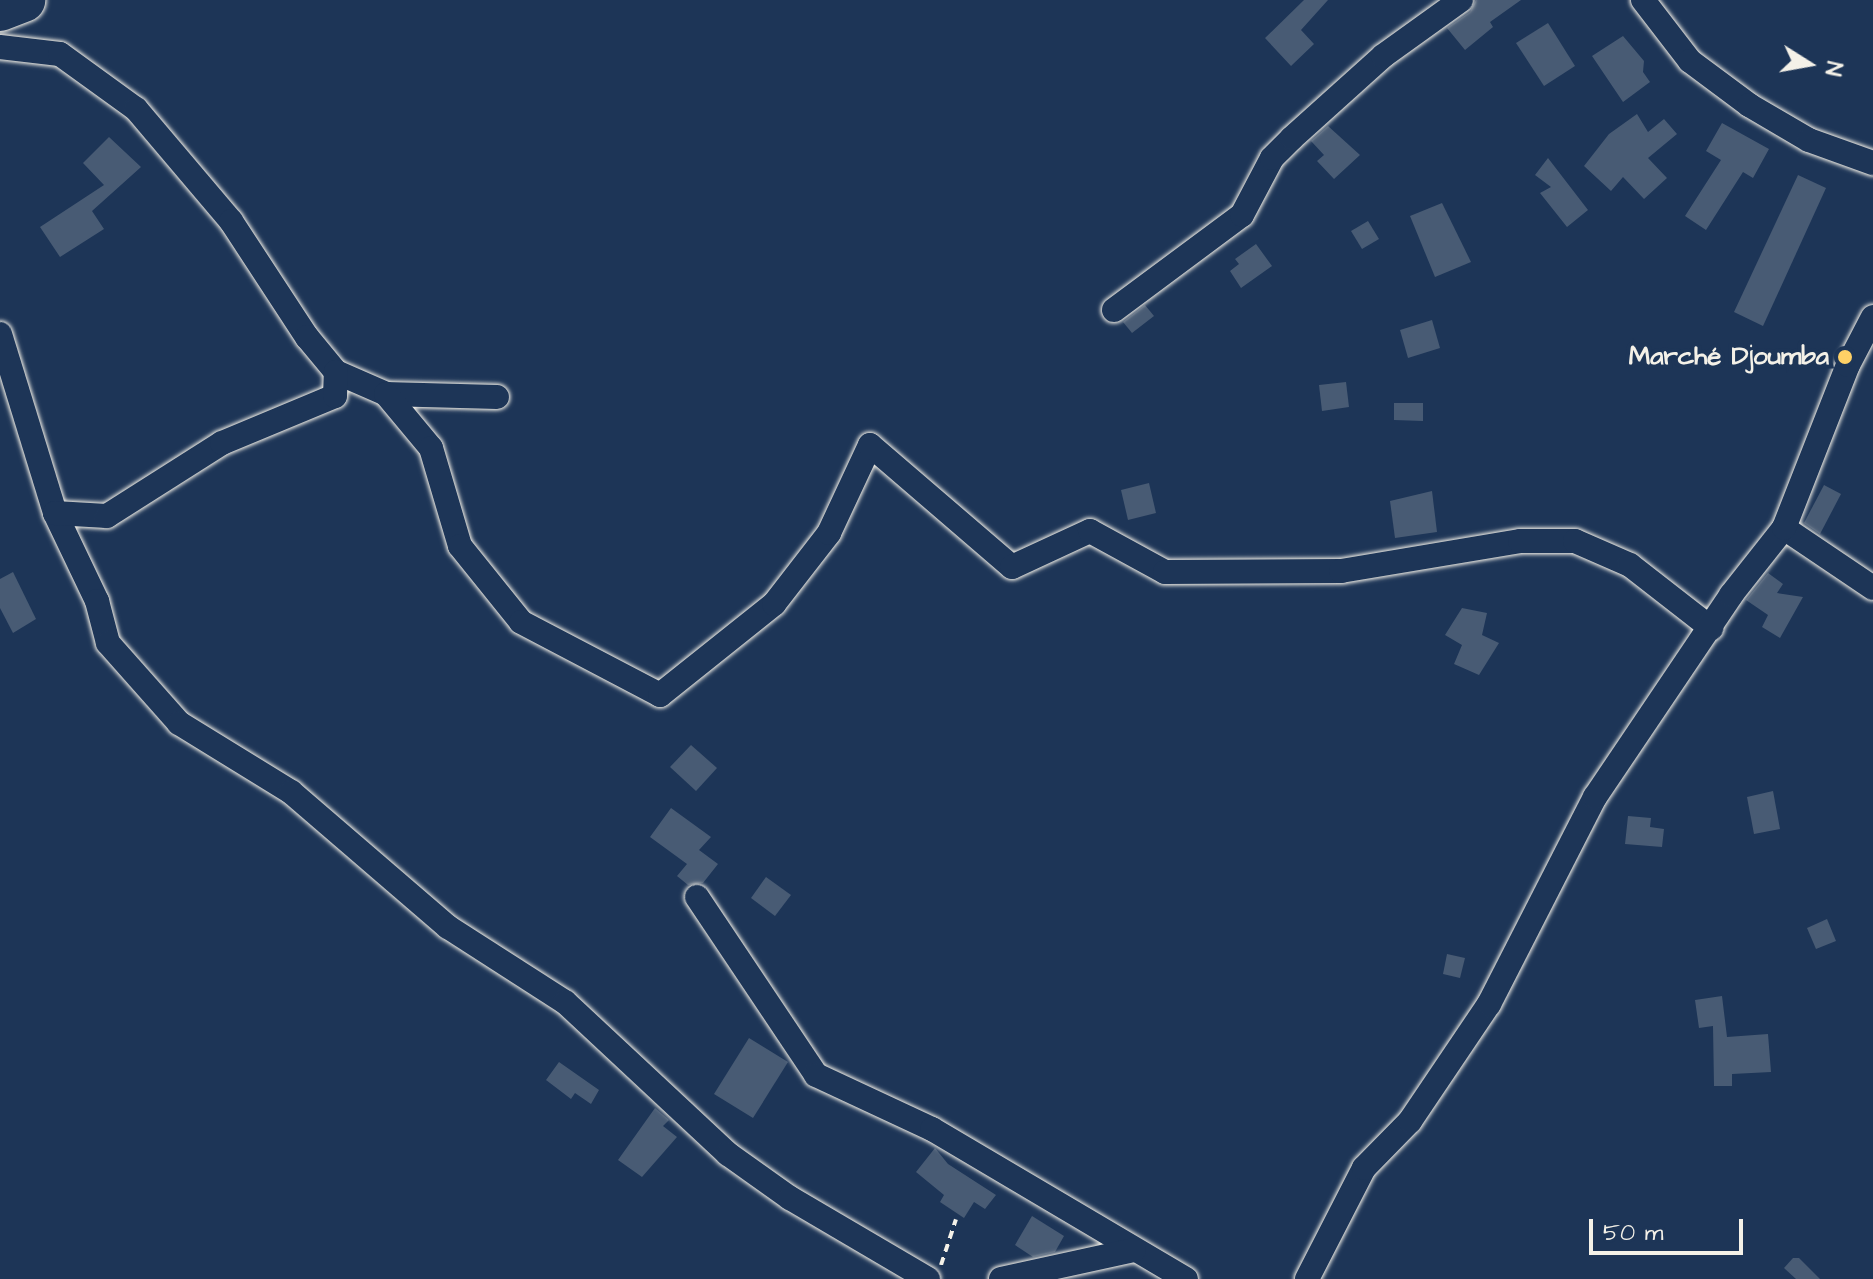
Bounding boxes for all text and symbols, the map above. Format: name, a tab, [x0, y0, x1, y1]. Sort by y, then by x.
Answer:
north arrow	[1769, 24, 1849, 104]
text: N	[1817, 59, 1850, 78]
place label: Marché Djoumba	[1629, 341, 1829, 373]
marker: Marché Djoumba	[1836, 348, 1854, 366]
scale bar	[1593, 1203, 1747, 1253]
text: 50 m	[1603, 1216, 1663, 1250]

